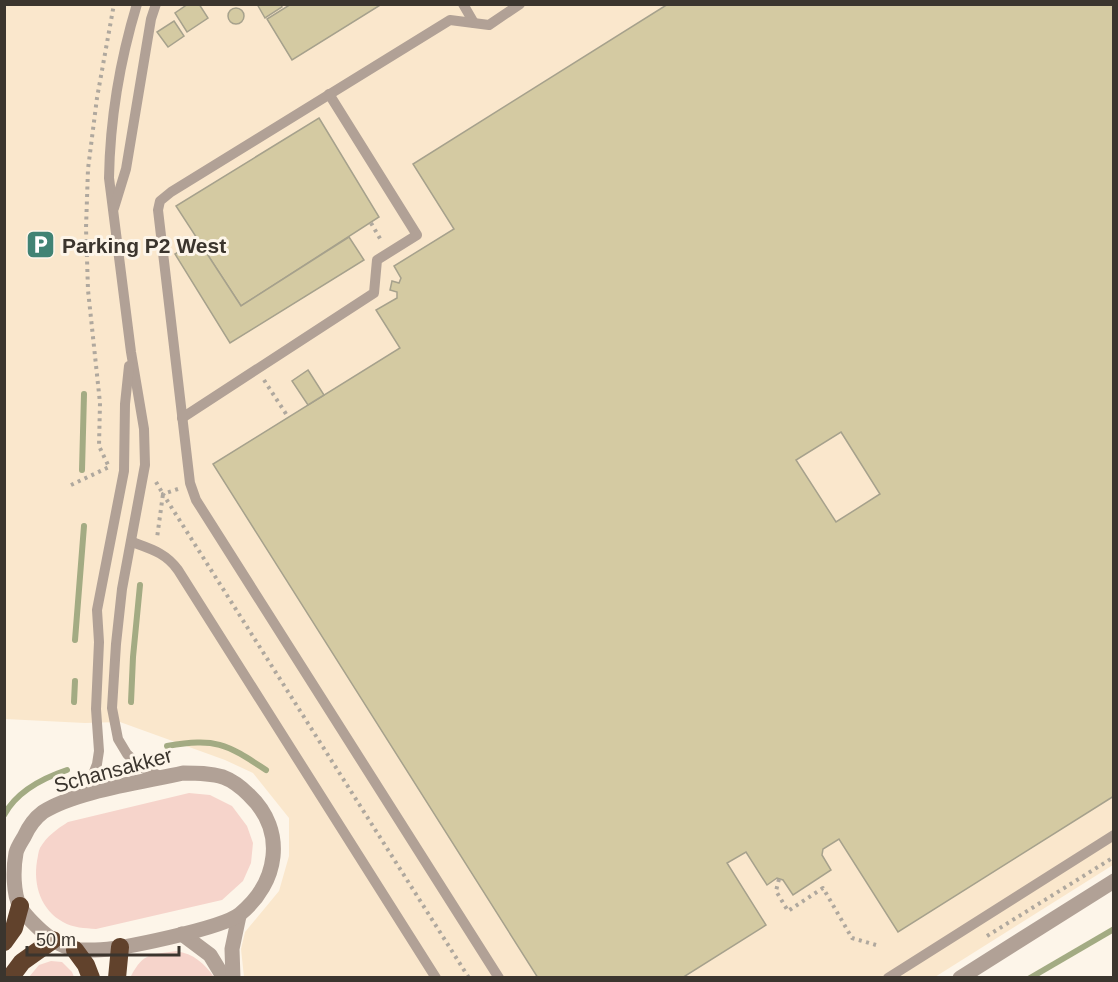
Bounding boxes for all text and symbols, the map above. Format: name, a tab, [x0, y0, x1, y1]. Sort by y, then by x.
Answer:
parking icon: Parking P2 West	[25, 229, 57, 261]
place label: Parking P2 West	[62, 234, 226, 257]
street label: Schansakker	[51, 743, 175, 797]
scale bar	[27, 919, 178, 957]
text: 50 m	[36, 930, 76, 950]

